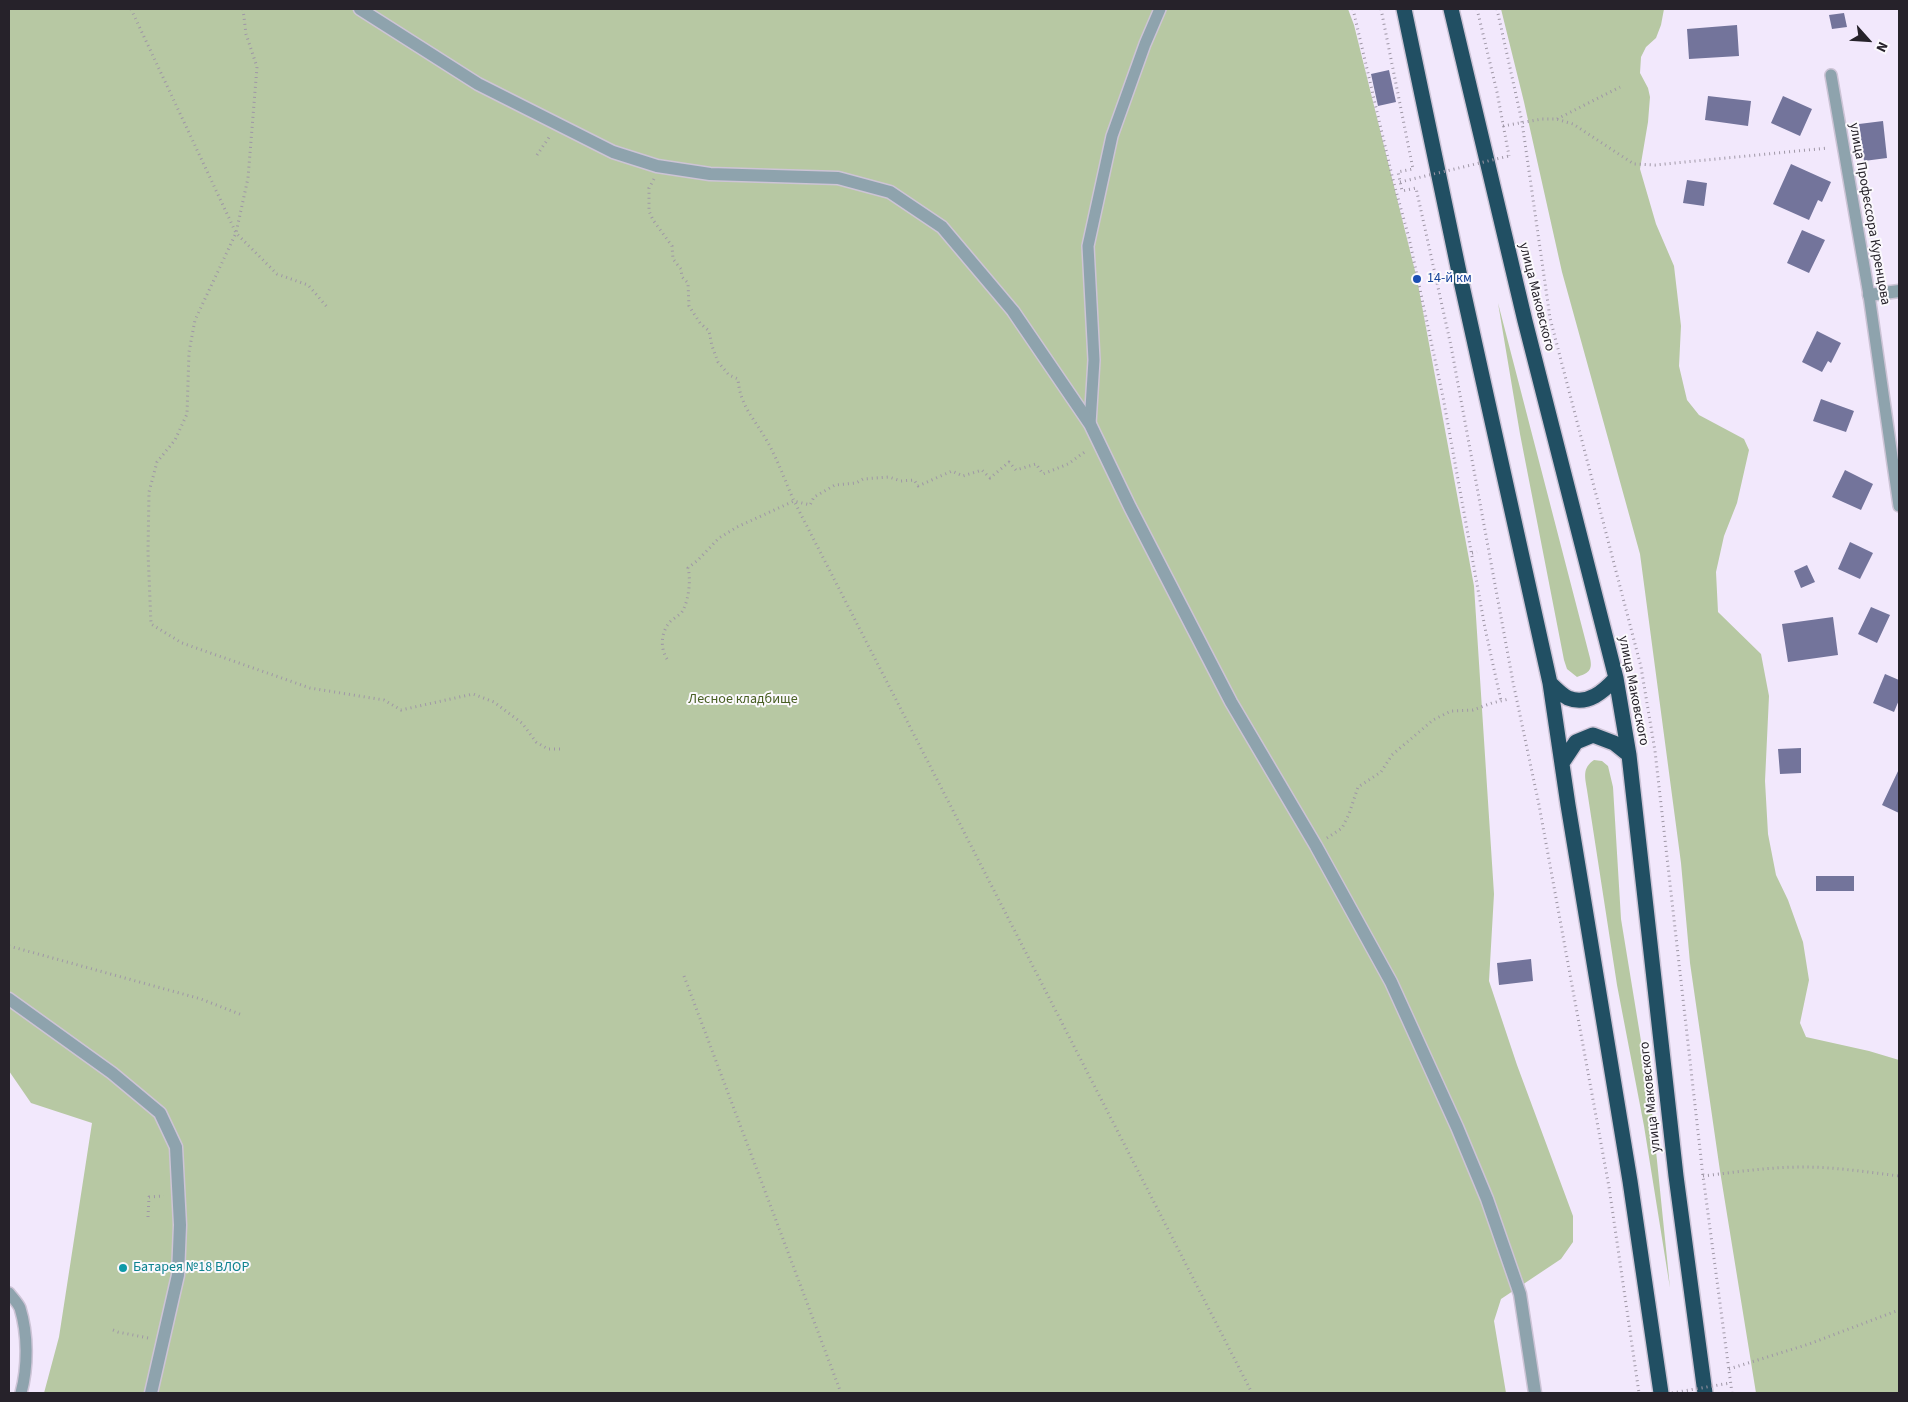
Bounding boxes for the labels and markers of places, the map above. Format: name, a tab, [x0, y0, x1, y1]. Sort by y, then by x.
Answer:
place label: 14-й км	[1427, 271, 1472, 287]
marker: 14-й км	[1411, 273, 1423, 285]
place label: Батарея №18 ВЛОР	[133, 1260, 249, 1276]
marker: Батарея №18 ВЛОР	[117, 1262, 129, 1274]

